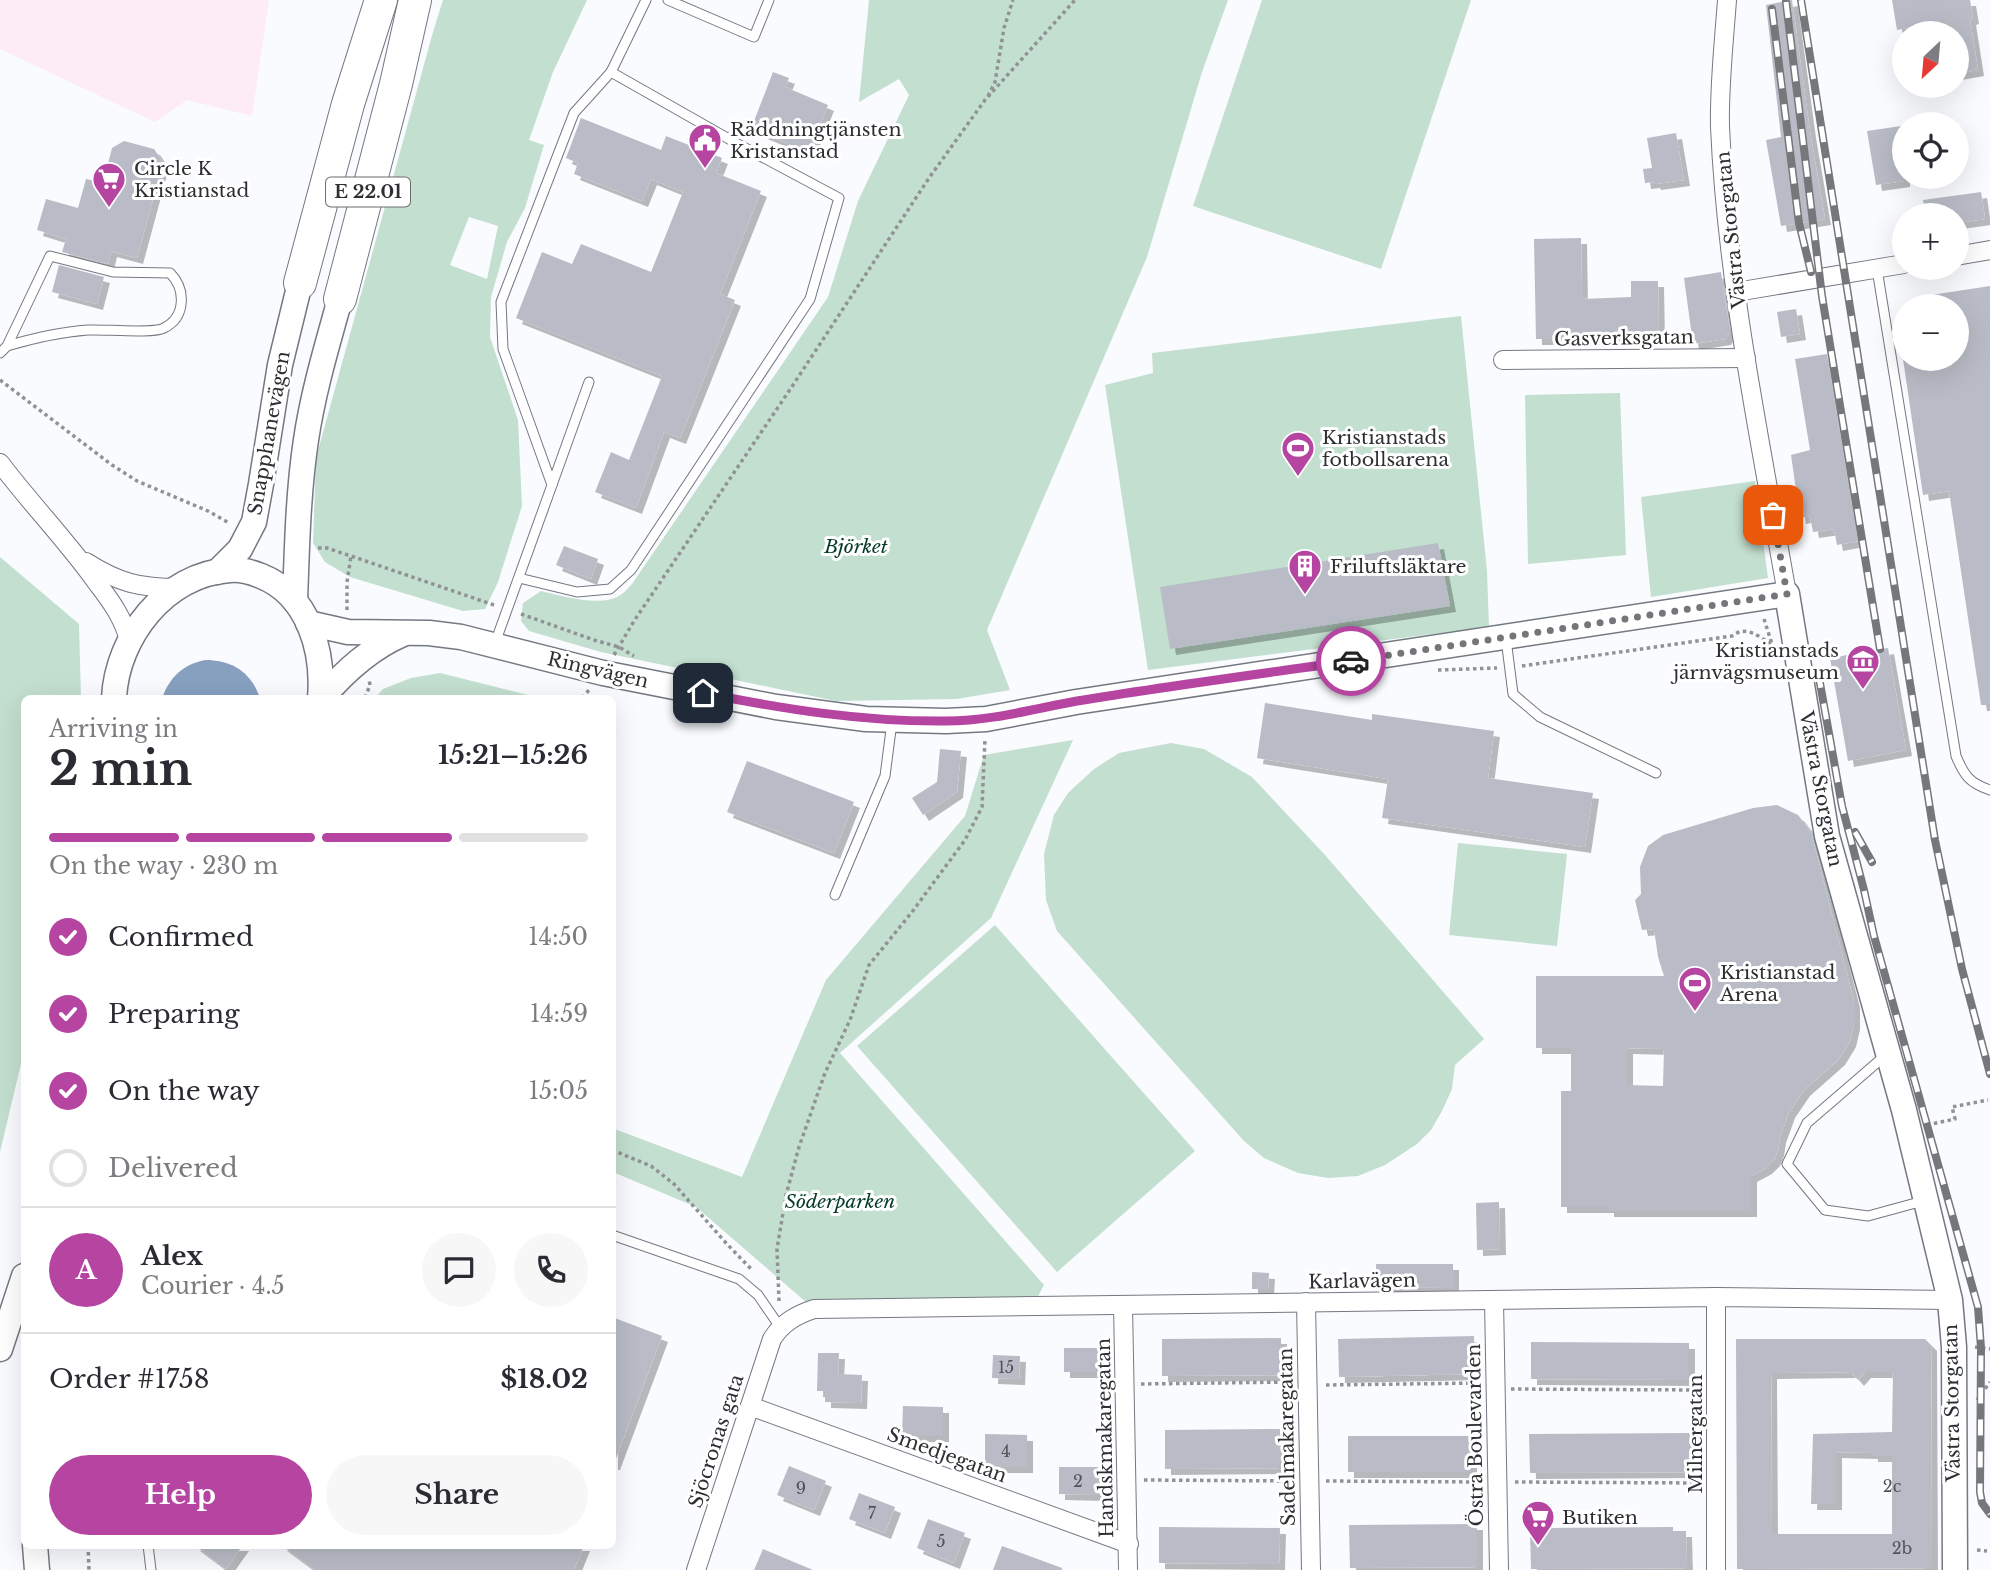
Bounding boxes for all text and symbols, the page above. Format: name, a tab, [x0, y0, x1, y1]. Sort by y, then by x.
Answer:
north arrow	[1892, 21, 1969, 98]
map controls	[1892, 21, 1969, 371]
button: locate	[1892, 112, 1969, 189]
place label: Räddningtjänsten Kristanstad	[730, 118, 902, 163]
public building icon: Räddningtjänsten Kristanstad	[686, 121, 724, 170]
street label: Västra Storgatan	[1711, 150, 1751, 311]
place label: Circle K Kristianstad	[134, 157, 250, 202]
supermarket icon: Circle K Kristianstad	[90, 160, 128, 209]
road number: E 22.01	[326, 177, 410, 206]
button: +	[1892, 203, 1969, 280]
button: −	[1892, 294, 1969, 371]
street label: Gasverksgatan	[1554, 325, 1694, 351]
street label: Snapphanevägen	[243, 349, 295, 517]
place label: Kristianstads fotbollsarena	[1322, 426, 1449, 471]
sports icon: Kristianstads fotbollsarena	[1279, 429, 1317, 478]
pin	[1743, 485, 1803, 545]
icon: bag	[1754, 496, 1792, 534]
park label: Björket	[823, 535, 888, 558]
building icon: Friluftsläktare	[1286, 547, 1324, 596]
place label: Friluftsläktare	[1330, 555, 1467, 578]
courier	[1316, 626, 1386, 696]
place label: Kristianstads järnvägsmuseum	[1670, 639, 1839, 684]
icon: car	[1332, 642, 1370, 680]
museum icon: Kristianstads järnvägsmuseum	[1844, 642, 1882, 691]
street label: Ringvägen	[545, 647, 651, 693]
pin	[673, 663, 733, 723]
icon: home	[684, 674, 722, 712]
street label: Västra Storgatan	[1794, 708, 1847, 869]
text: Arriving in	[49, 715, 178, 743]
text: 15:21–15:26	[438, 739, 588, 771]
text: 2 min	[49, 740, 192, 797]
text: On the way · 230 m	[49, 852, 278, 880]
icon: check	[49, 918, 87, 956]
text: Confirmed	[108, 921, 253, 953]
text: 14:50	[528, 923, 588, 951]
place label: Kristianstad Arena	[1719, 961, 1836, 1006]
sports icon: Kristianstad Arena	[1676, 964, 1714, 1013]
icon: check	[49, 995, 87, 1033]
text: Preparing	[108, 998, 240, 1030]
text: 14:59	[530, 1000, 588, 1028]
icon: check	[49, 1072, 87, 1110]
text: On the way	[108, 1075, 260, 1107]
text: 15:05	[529, 1077, 588, 1105]
text: Delivered	[108, 1152, 238, 1184]
park label: Söderparken	[785, 1190, 895, 1213]
button: chat	[422, 1233, 496, 1307]
button: phone	[514, 1233, 588, 1307]
text: Alex	[141, 1240, 203, 1272]
text: A	[75, 1254, 97, 1286]
street label: Karlavägen	[1308, 1269, 1416, 1293]
text: Courier · 4.5	[141, 1272, 285, 1300]
street label: Västra Storgatan	[1939, 1324, 1965, 1483]
street label: Handskmakaregatan	[1092, 1338, 1118, 1538]
street label: Östra Boulevarden	[1462, 1343, 1488, 1527]
street label: Sadelmakaregatan	[1274, 1348, 1300, 1526]
house number: 15	[998, 1357, 1014, 1377]
text: Order #1758	[49, 1363, 210, 1395]
text: $18.02	[501, 1363, 588, 1395]
street label: Sjöcronas gata	[684, 1371, 749, 1511]
street label: Milnergatan	[1684, 1374, 1707, 1494]
street label: Smedjegatan	[884, 1423, 1010, 1487]
house number: 4	[1001, 1441, 1011, 1461]
button: Help	[49, 1455, 312, 1535]
button: Share	[326, 1455, 588, 1535]
house number: 2	[1073, 1471, 1083, 1491]
house number: 2c	[1883, 1476, 1902, 1496]
house number: 9	[796, 1478, 806, 1498]
supermarket icon: Butiken	[1519, 1498, 1557, 1547]
house number: 7	[868, 1503, 877, 1523]
place label: Butiken	[1562, 1506, 1638, 1529]
house number: 5	[936, 1531, 946, 1551]
house number: 2b	[1892, 1538, 1912, 1558]

